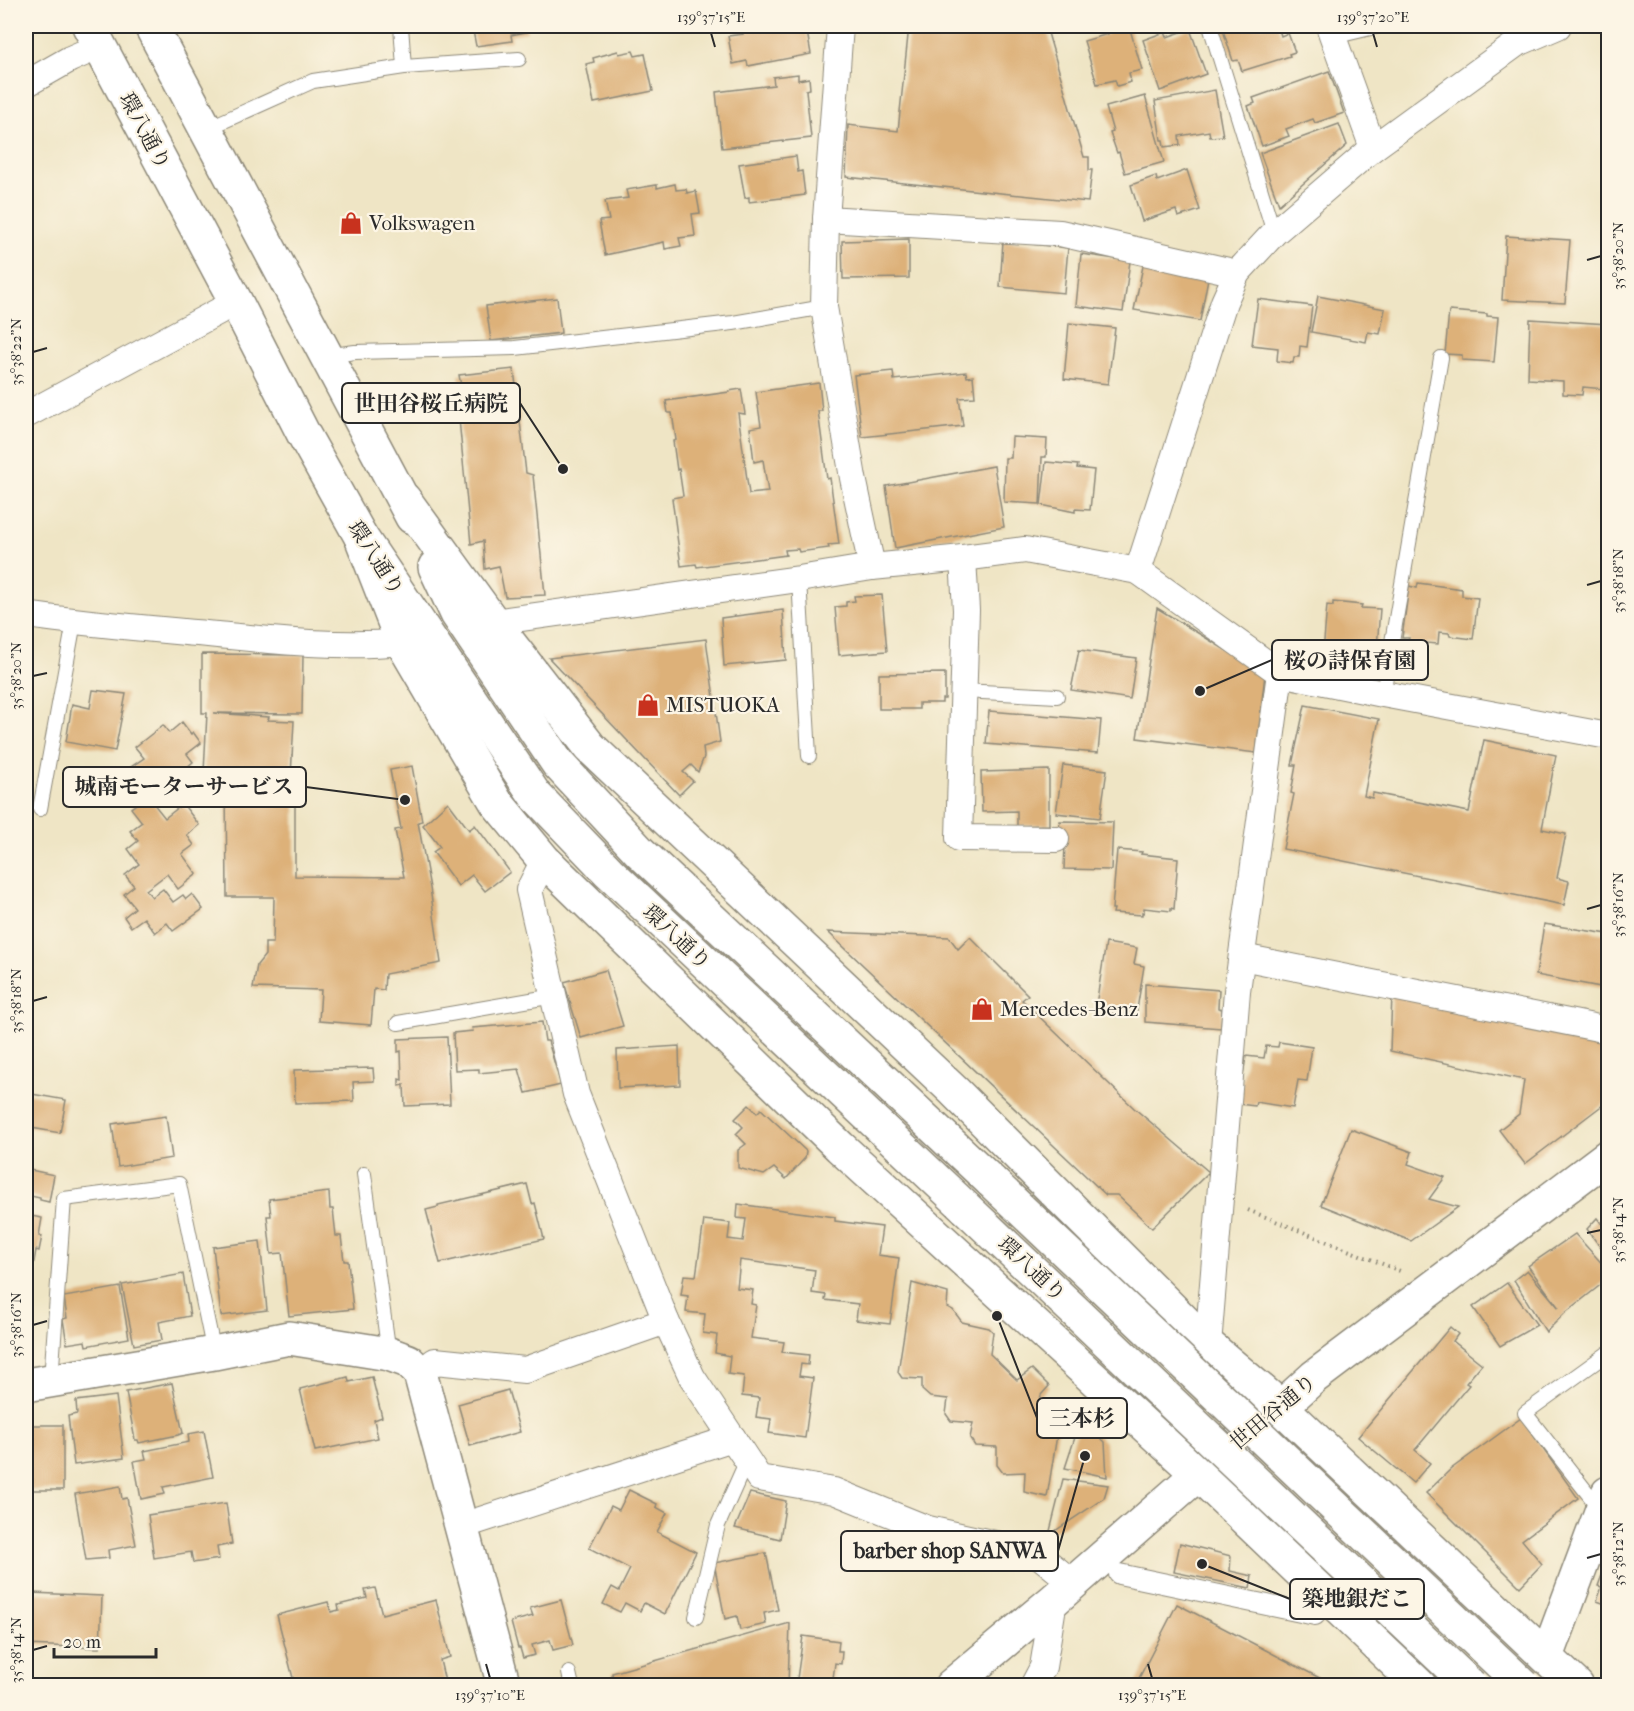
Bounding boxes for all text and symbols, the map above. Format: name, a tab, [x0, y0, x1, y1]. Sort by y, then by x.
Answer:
text: 139°37'15"E	[677, 8, 745, 26]
text: 139°37'20"E	[1337, 8, 1409, 26]
street label: 環八通り	[115, 88, 175, 174]
shop icon: Volkswagen	[338, 210, 364, 236]
place label: Volkswagen	[368, 211, 475, 235]
text: 35°38'20"N	[1609, 221, 1627, 290]
text: 35°38'22"N	[7, 318, 25, 386]
callout: 世田谷桜丘病院	[342, 383, 520, 423]
text: 世田谷桜丘病院	[354, 391, 508, 417]
street label: 環八通り	[343, 516, 409, 600]
text: 35°38'18"N	[1609, 548, 1627, 614]
callout: 桜の詩保育園	[1272, 640, 1428, 680]
text: 35°38'20"N	[7, 641, 25, 710]
text: 桜の詩保育園	[1284, 648, 1416, 674]
shop icon: MISTUOKA	[635, 692, 661, 718]
place label: MISTUOKA	[666, 693, 780, 717]
callout: 城南モーターサービス	[63, 767, 306, 807]
text: 城南モーターサービス	[74, 774, 294, 800]
text: 35°38'16"N	[1609, 872, 1627, 938]
street label: 環八通り	[638, 900, 716, 974]
text: 35°38'18"N	[7, 968, 25, 1034]
shop icon: Mercedes-Benz	[969, 996, 995, 1022]
place label: Mercedes-Benz	[1000, 997, 1138, 1021]
text: 35°38'14"N	[1609, 1196, 1627, 1263]
street label: 環八通り	[993, 1232, 1071, 1306]
text: 35°38'16"N	[7, 1292, 25, 1358]
street label: 世田谷通り	[1225, 1369, 1321, 1455]
callout: 三本杉	[1037, 1398, 1127, 1438]
text: 三本杉	[1049, 1406, 1115, 1432]
text: 35°38'12"N	[1609, 1521, 1627, 1587]
callout: barber shop SANWA	[841, 1531, 1058, 1571]
text: barber shop SANWA	[853, 1538, 1047, 1564]
callout: 築地銀だこ	[1290, 1579, 1424, 1619]
text: 築地銀だこ	[1302, 1586, 1412, 1612]
text: 35°38'14"N	[7, 1616, 25, 1683]
scale bar	[54, 1621, 156, 1659]
text: 20 m	[63, 1632, 101, 1653]
text: 139°37'10"E	[455, 1686, 525, 1704]
text: 139°37'15"E	[1118, 1686, 1186, 1704]

